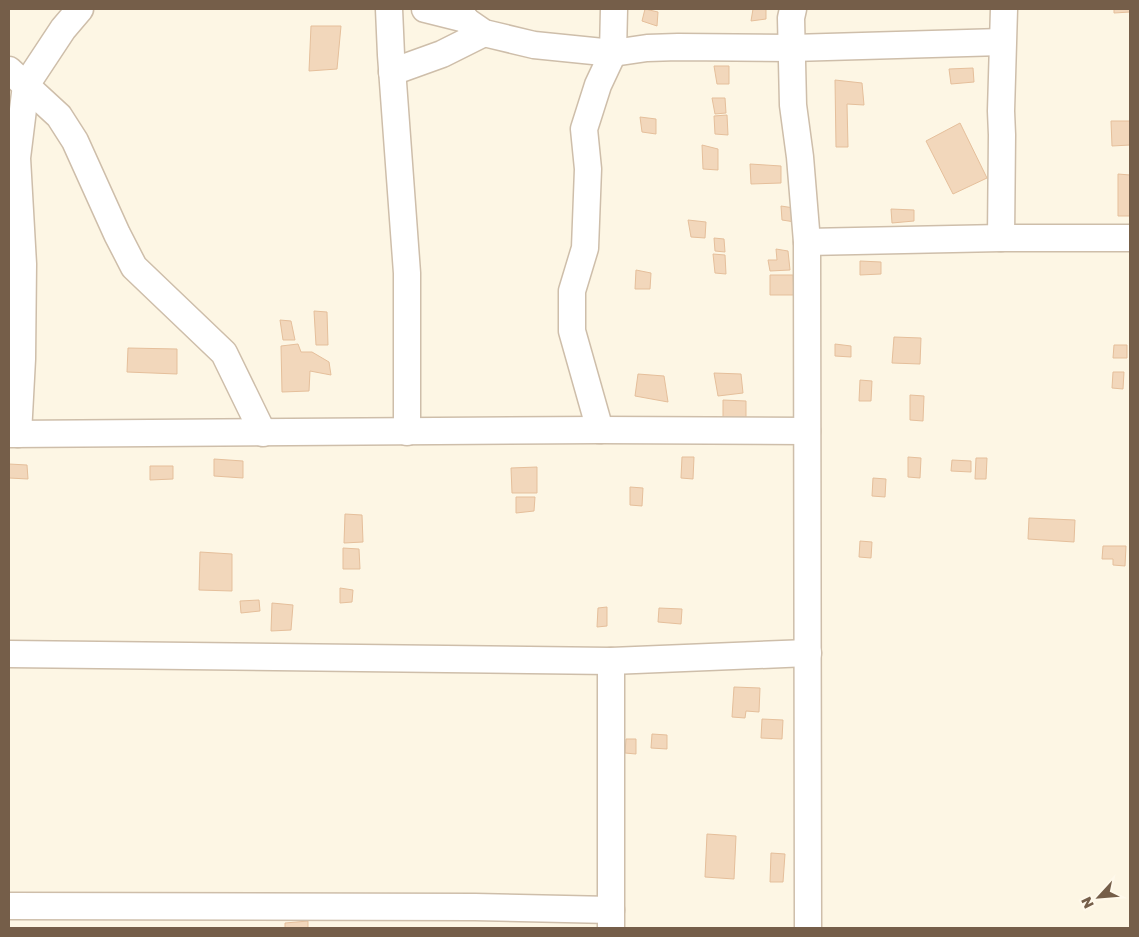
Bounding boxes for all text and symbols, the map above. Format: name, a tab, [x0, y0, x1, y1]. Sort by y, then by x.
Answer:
north arrow	[1074, 872, 1124, 922]
text: N	[1077, 894, 1097, 911]

